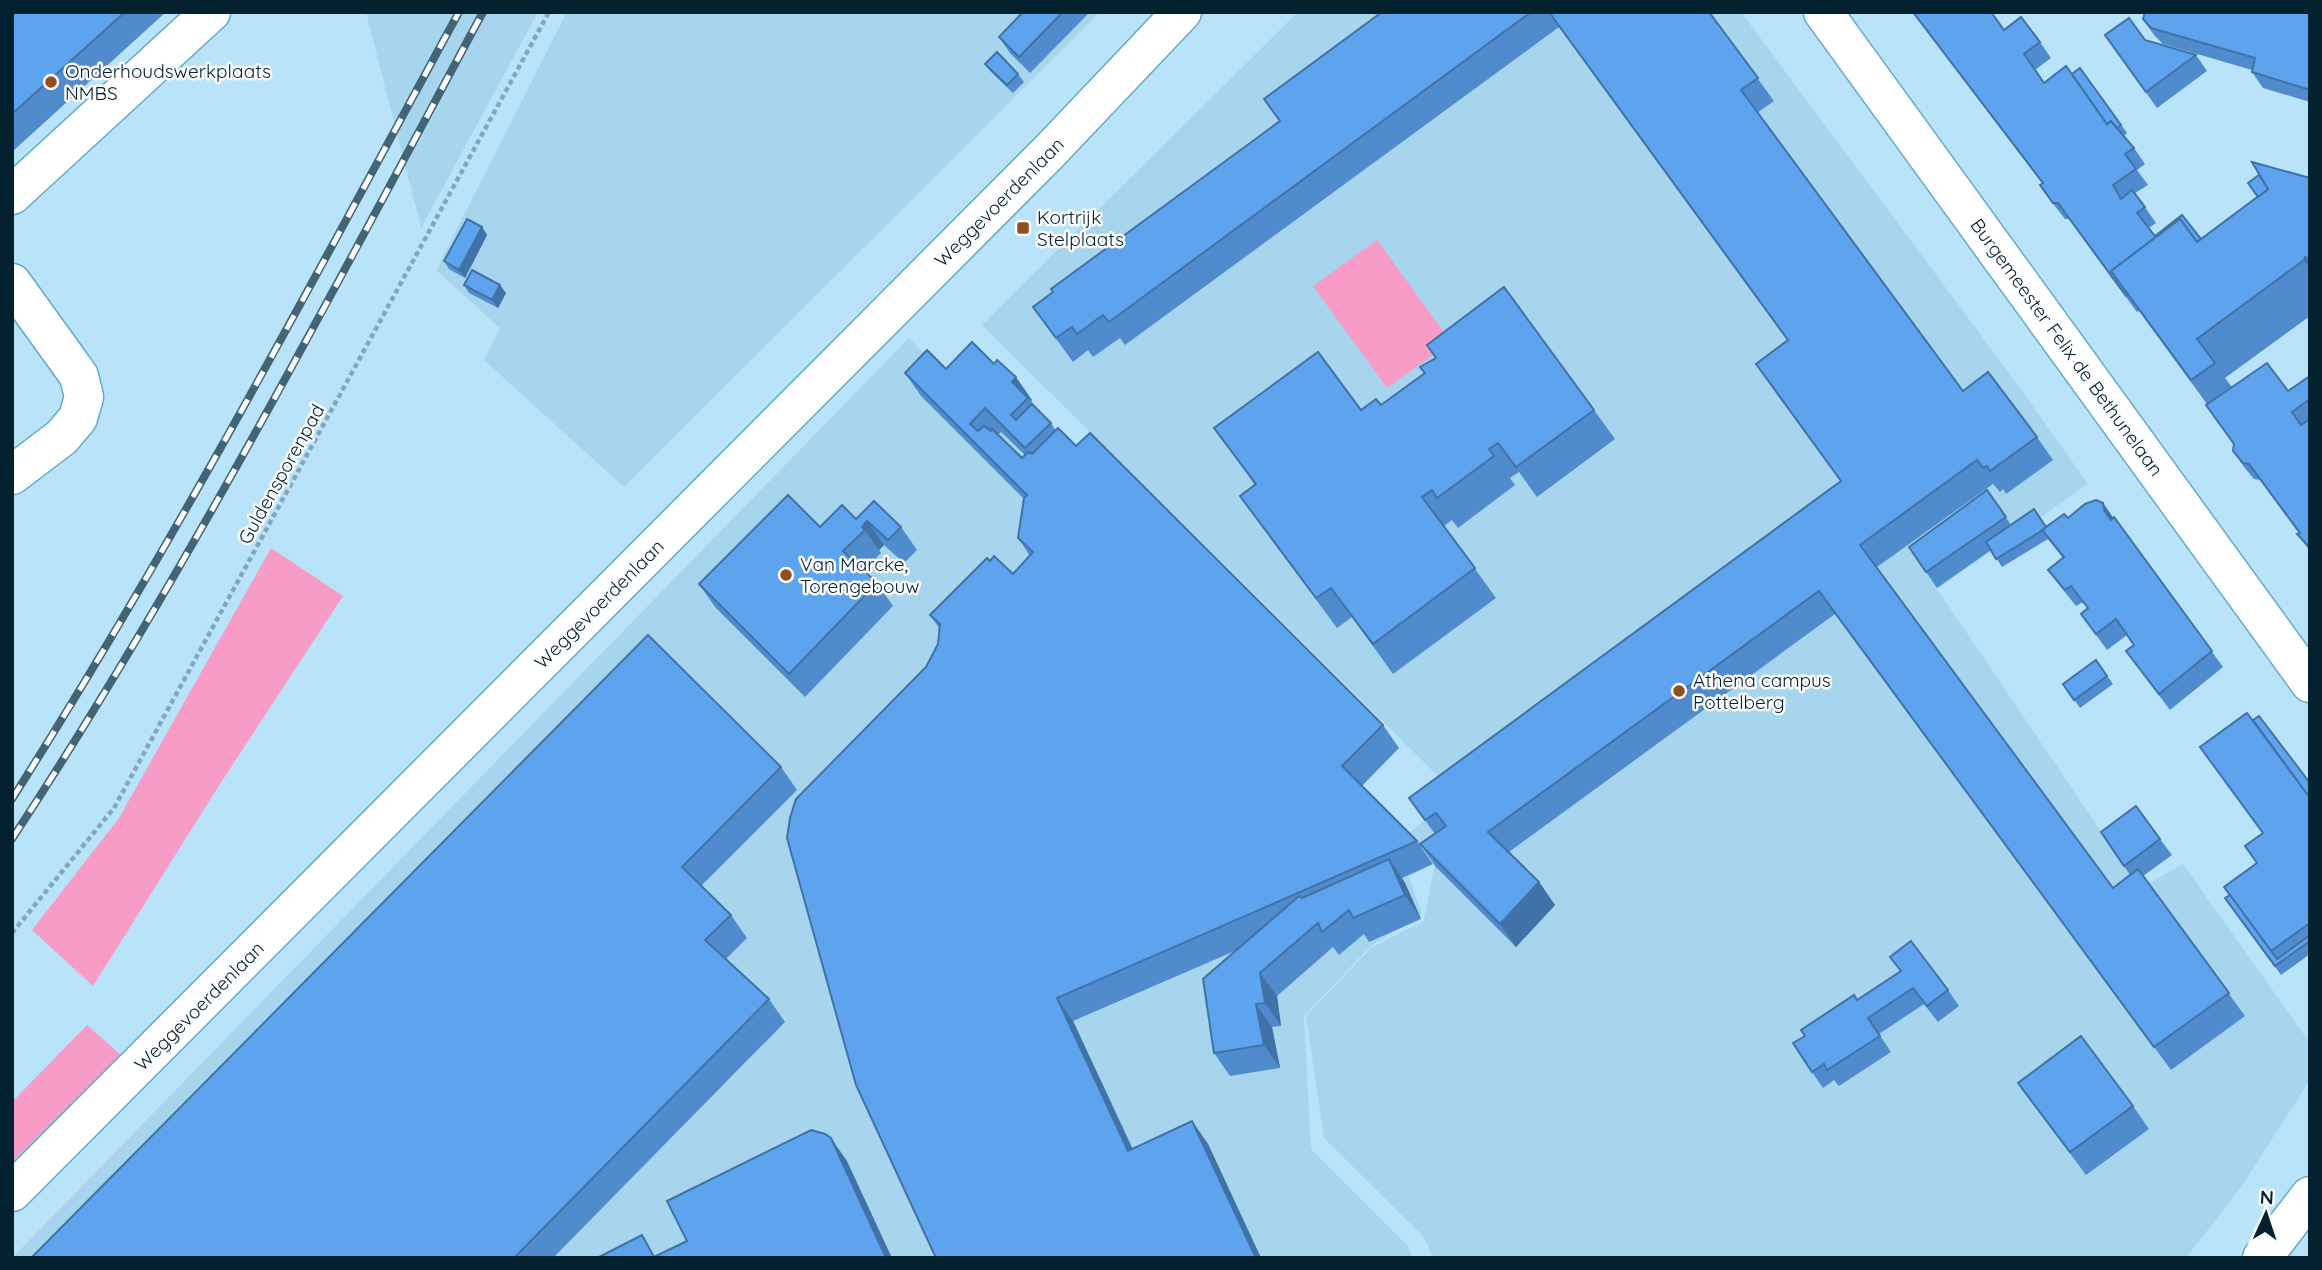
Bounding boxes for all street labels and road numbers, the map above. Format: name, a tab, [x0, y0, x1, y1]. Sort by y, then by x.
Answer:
street label: Weggevoerdenlaan	[929, 132, 1069, 272]
street label: Burgemeester Felix de Bethunelaan	[1965, 213, 2169, 481]
street label: Guldensporenpad	[233, 400, 329, 548]
street label: Weggevoerdenlaan	[529, 534, 669, 674]
street label: Weggevoerdenlaan	[129, 936, 269, 1076]

